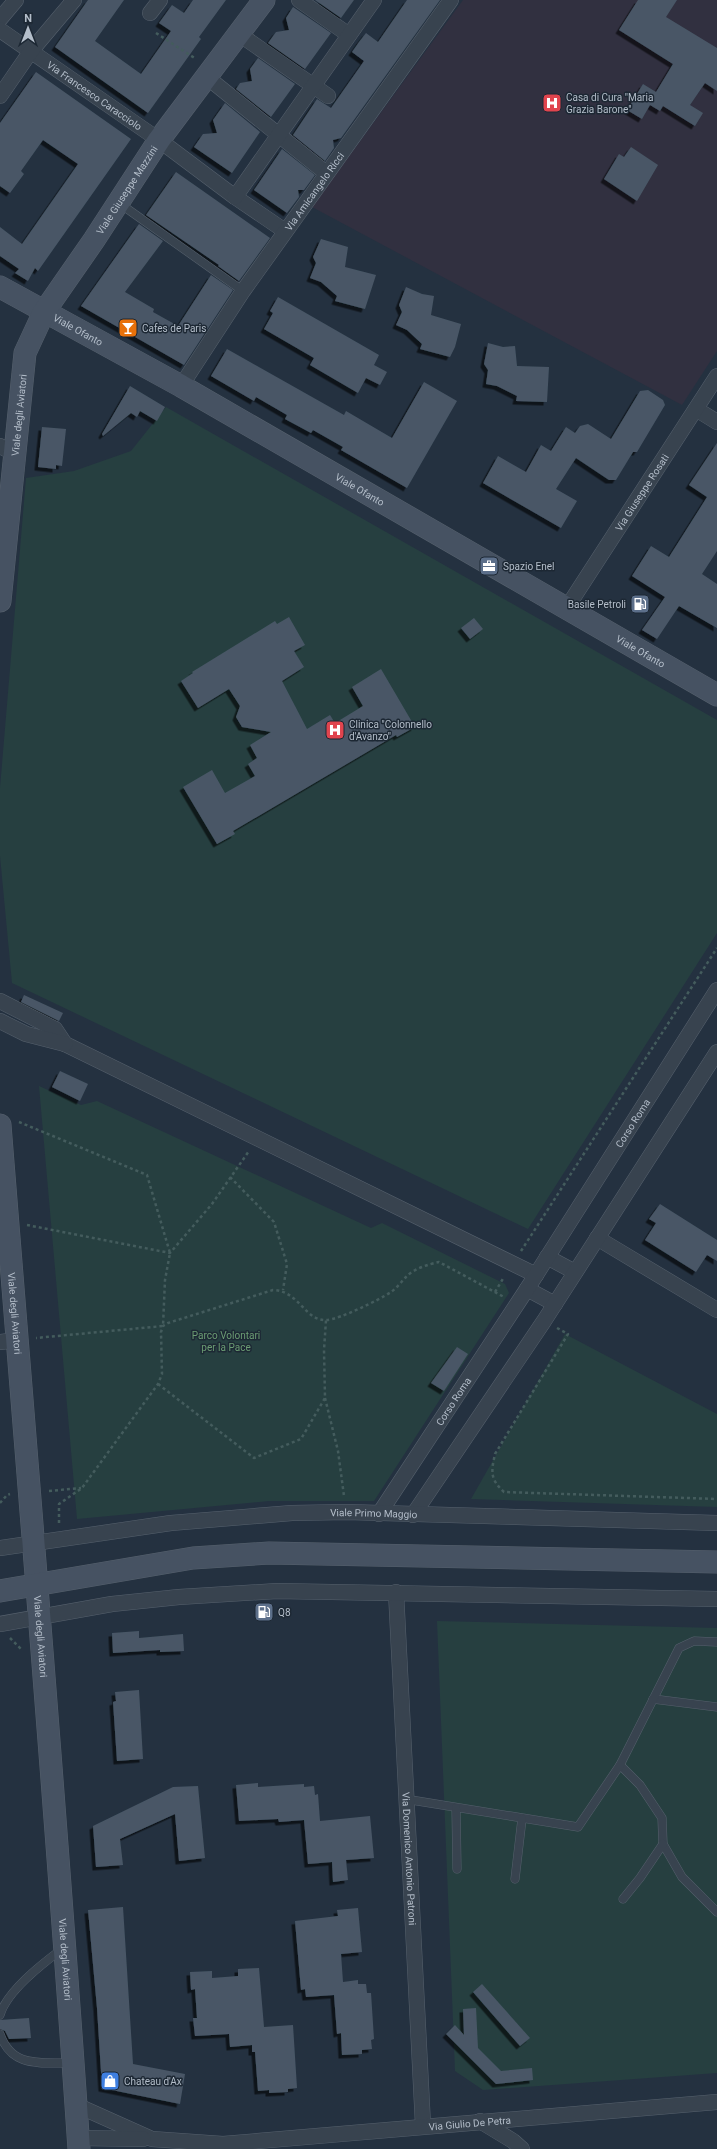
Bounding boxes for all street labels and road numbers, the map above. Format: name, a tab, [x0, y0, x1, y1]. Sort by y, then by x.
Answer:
street label: Via Francesco Caracciolo	[45, 59, 144, 133]
street label: Viale Giuseppe Mazzini	[94, 144, 160, 236]
street label: Via Amicangelo Ricci	[283, 150, 346, 233]
street label: Viale Ofanto	[51, 312, 105, 348]
street label: Viale degli Aviatori	[10, 374, 29, 456]
street label: Via Giuseppe Rosati	[613, 452, 671, 533]
street label: Viale Ofanto	[333, 471, 387, 508]
street label: Viale Ofanto	[614, 633, 667, 670]
street label: Corso Roma	[613, 1097, 652, 1149]
street label: Viale degli Aviatori	[6, 1272, 23, 1355]
street label: Corso Roma	[434, 1375, 473, 1428]
street label: Viale Primo Maggio	[330, 1507, 418, 1520]
street label: Viale degli Aviatori	[32, 1595, 49, 1678]
street label: Via Domenico Antonio Patroni	[400, 1792, 418, 1926]
street label: Viale degli Aviatori	[57, 1918, 74, 2001]
street label: Via Giulio De Petra	[428, 2115, 511, 2132]

